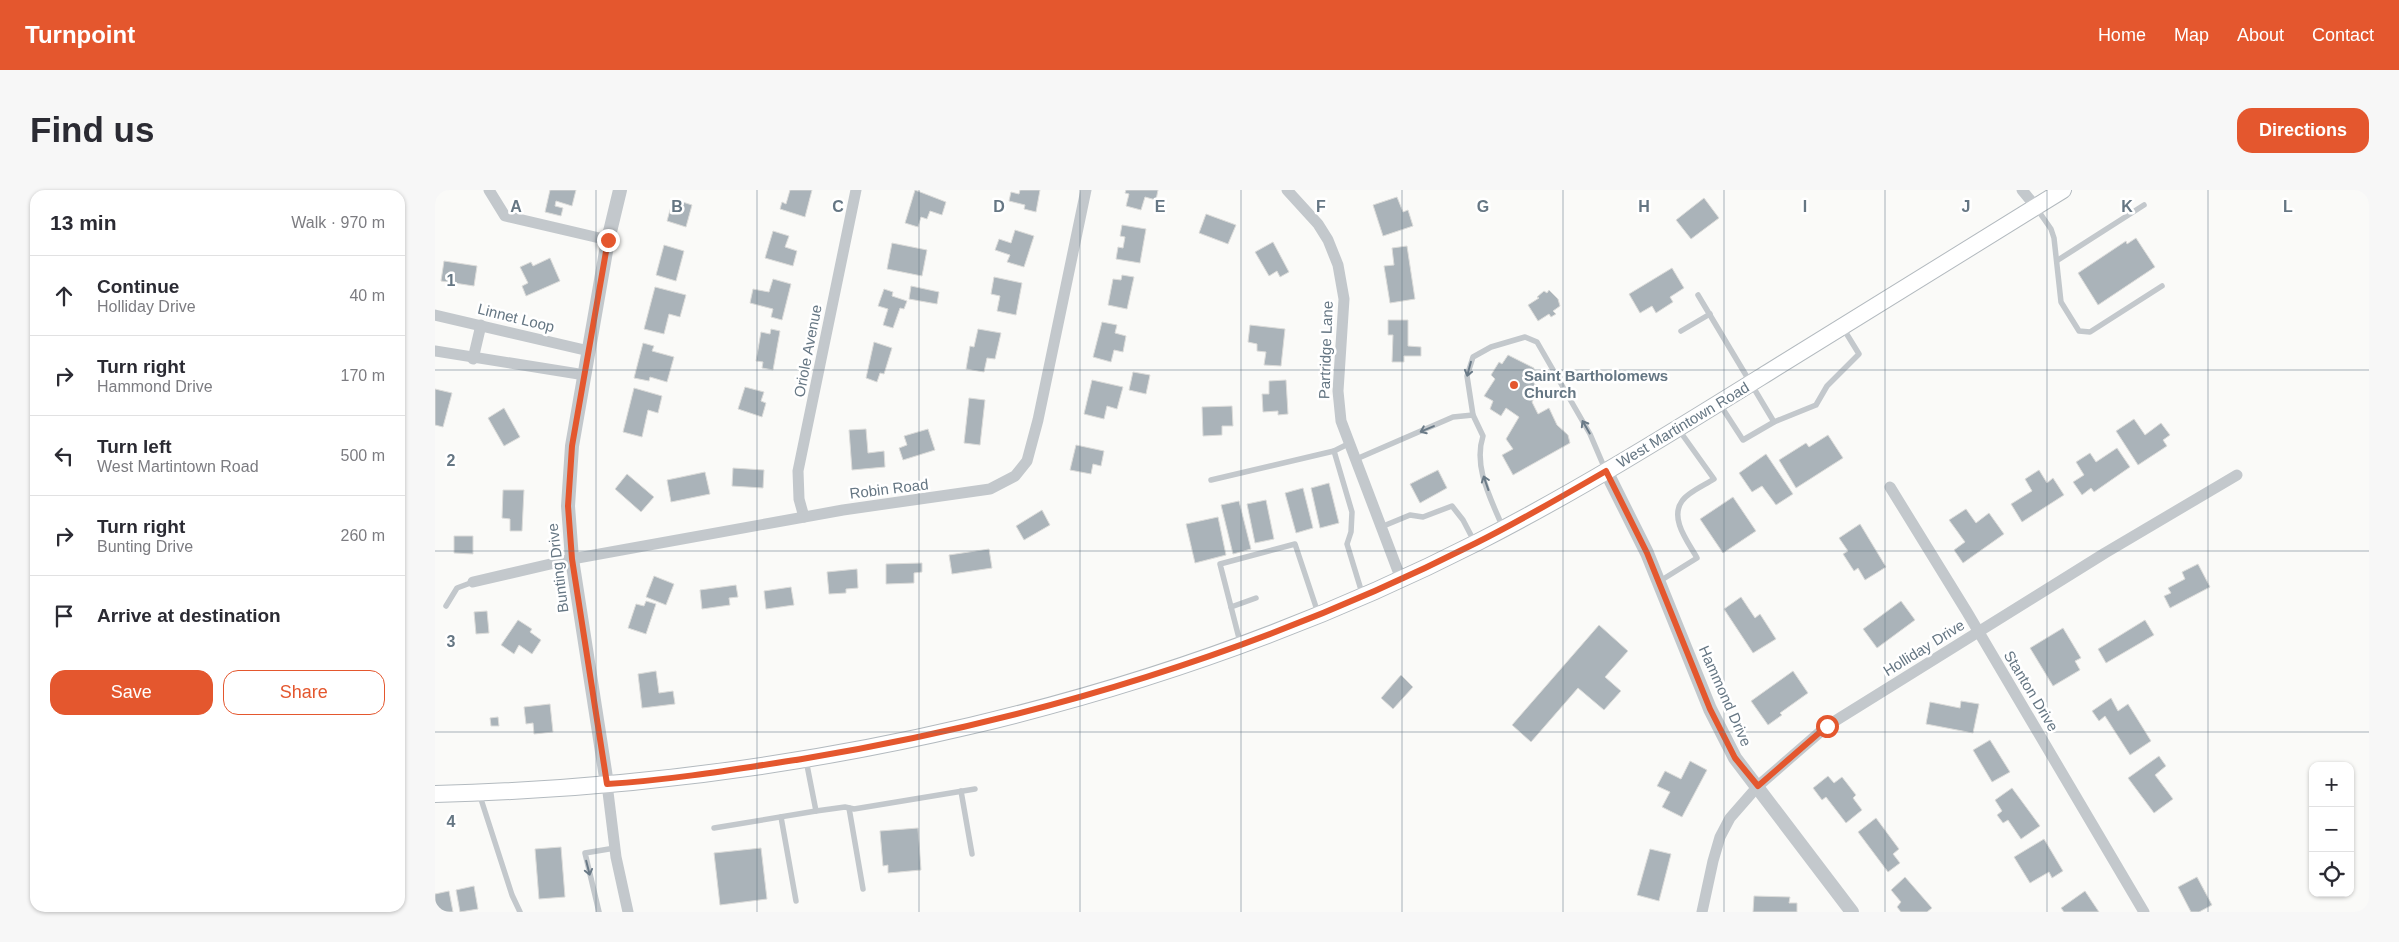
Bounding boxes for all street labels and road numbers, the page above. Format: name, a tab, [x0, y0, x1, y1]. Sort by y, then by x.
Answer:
street label: Linnet Loop	[476, 300, 556, 335]
street label: Partridge Lane	[1315, 301, 1336, 399]
street label: Oriole Avenue	[790, 303, 825, 399]
street label: West Martintown Road	[1613, 378, 1752, 471]
street label: Robin Road	[849, 475, 929, 502]
street label: Bunting Drive	[544, 522, 571, 614]
street label: Holliday Drive	[1880, 616, 1967, 679]
street label: Hammond Drive	[1696, 643, 1755, 749]
street label: Stanton Drive	[2001, 647, 2062, 734]

